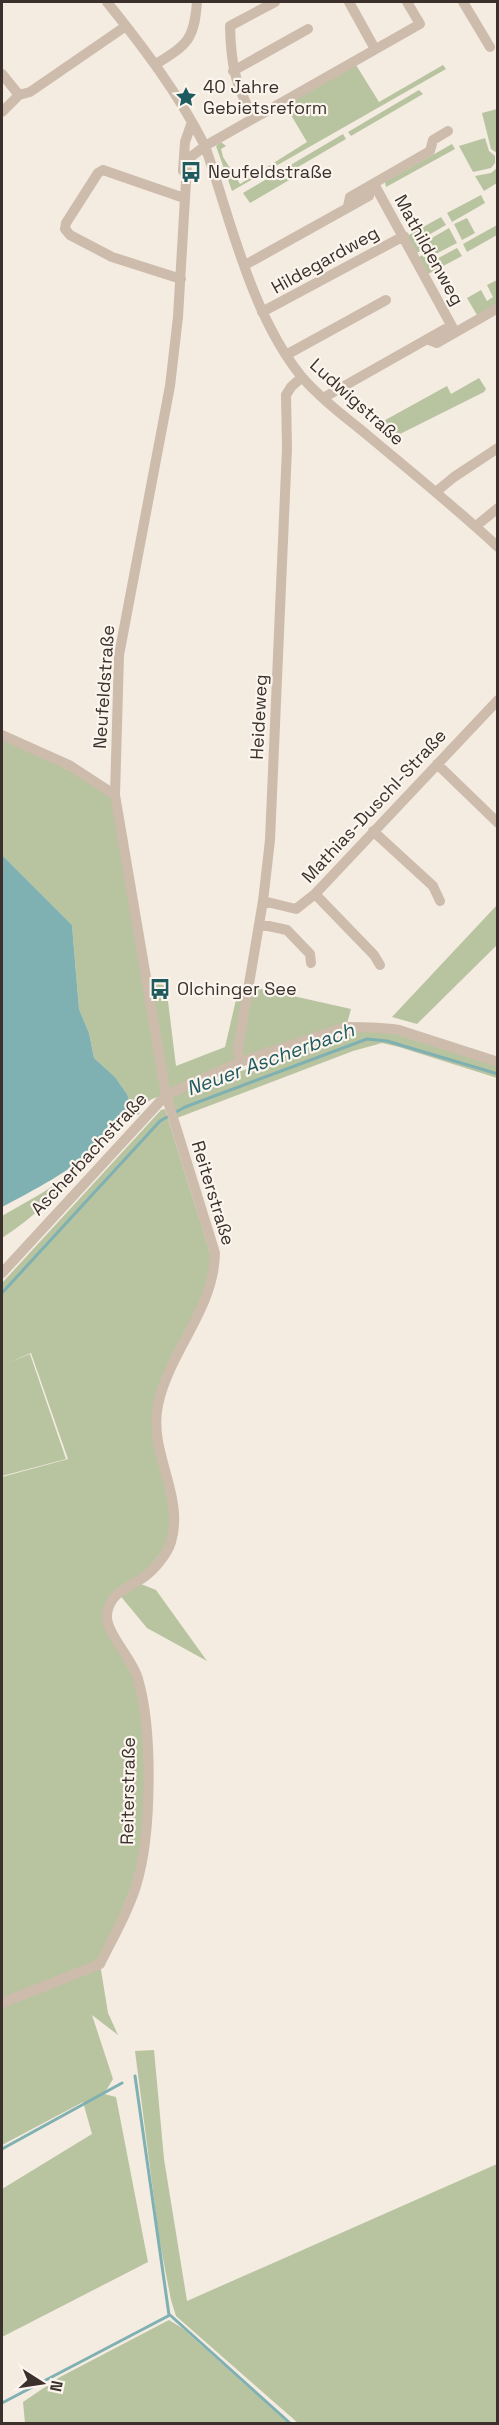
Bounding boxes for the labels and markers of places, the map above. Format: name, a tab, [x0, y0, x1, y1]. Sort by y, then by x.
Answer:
place label: 40 Jahre Gebietsreform	[203, 75, 327, 119]
place icon: 40 Jahre Gebietsreform	[174, 85, 198, 109]
bus stop icon: Neufeldstraße	[179, 160, 203, 184]
place label: Neufeldstraße	[208, 160, 332, 183]
bus stop icon: Olchinger See	[148, 977, 172, 1001]
place label: Olchinger See	[177, 977, 297, 1000]

